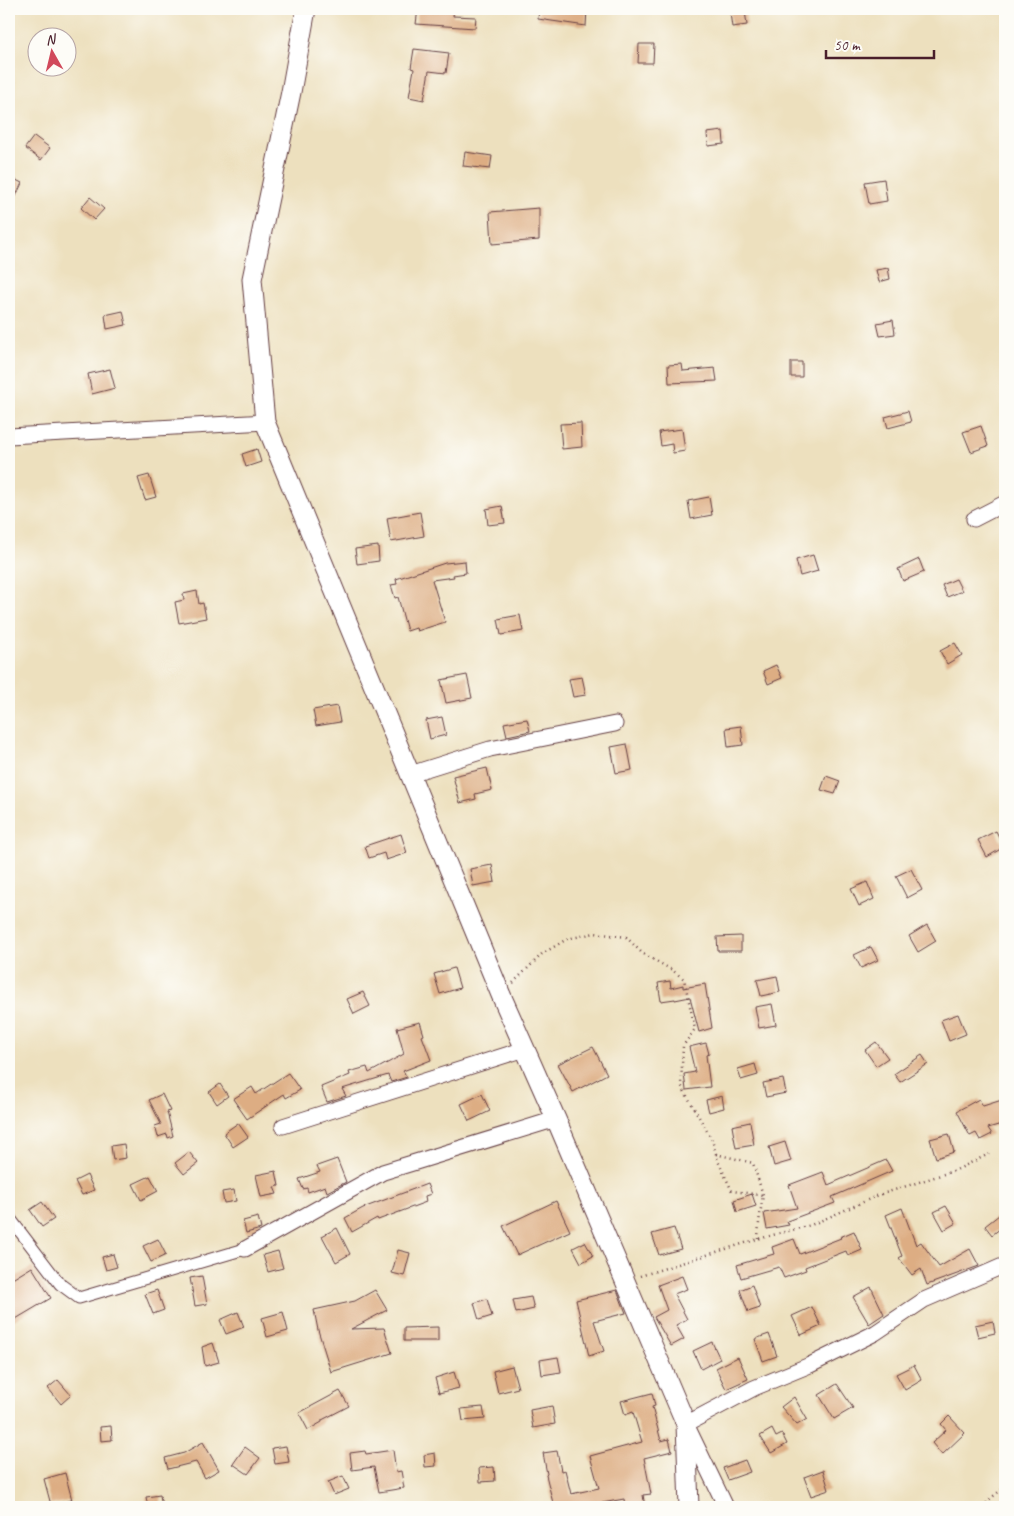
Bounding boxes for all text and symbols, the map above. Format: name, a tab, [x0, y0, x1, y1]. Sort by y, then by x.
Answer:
north arrow	[28, 28, 78, 78]
scale bar	[826, 28, 934, 60]
text: N	[45, 30, 58, 49]
text: 50 m	[834, 36, 861, 55]

